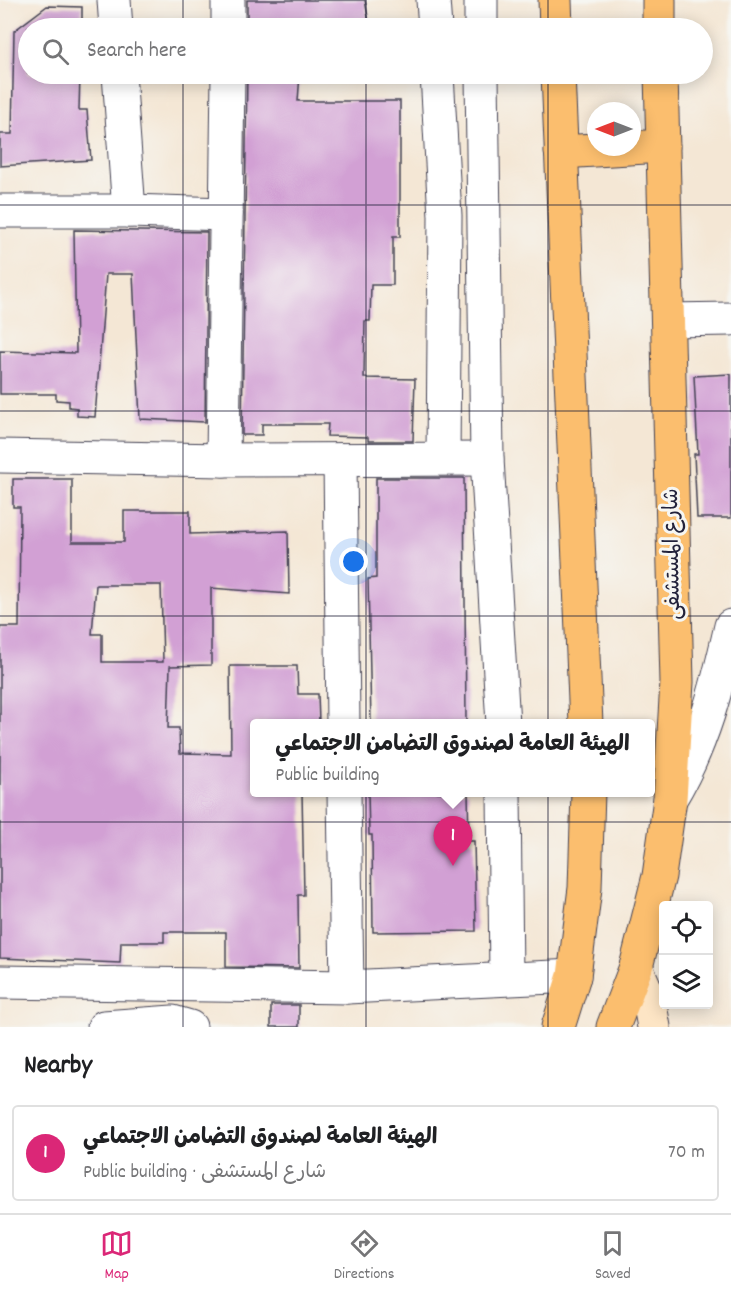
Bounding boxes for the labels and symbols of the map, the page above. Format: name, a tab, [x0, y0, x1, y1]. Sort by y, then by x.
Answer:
north arrow	[587, 102, 641, 156]
street label: شارع المستشفى	[658, 488, 690, 620]
your location	[339, 547, 368, 576]
pin: 1	[434, 816, 472, 866]

